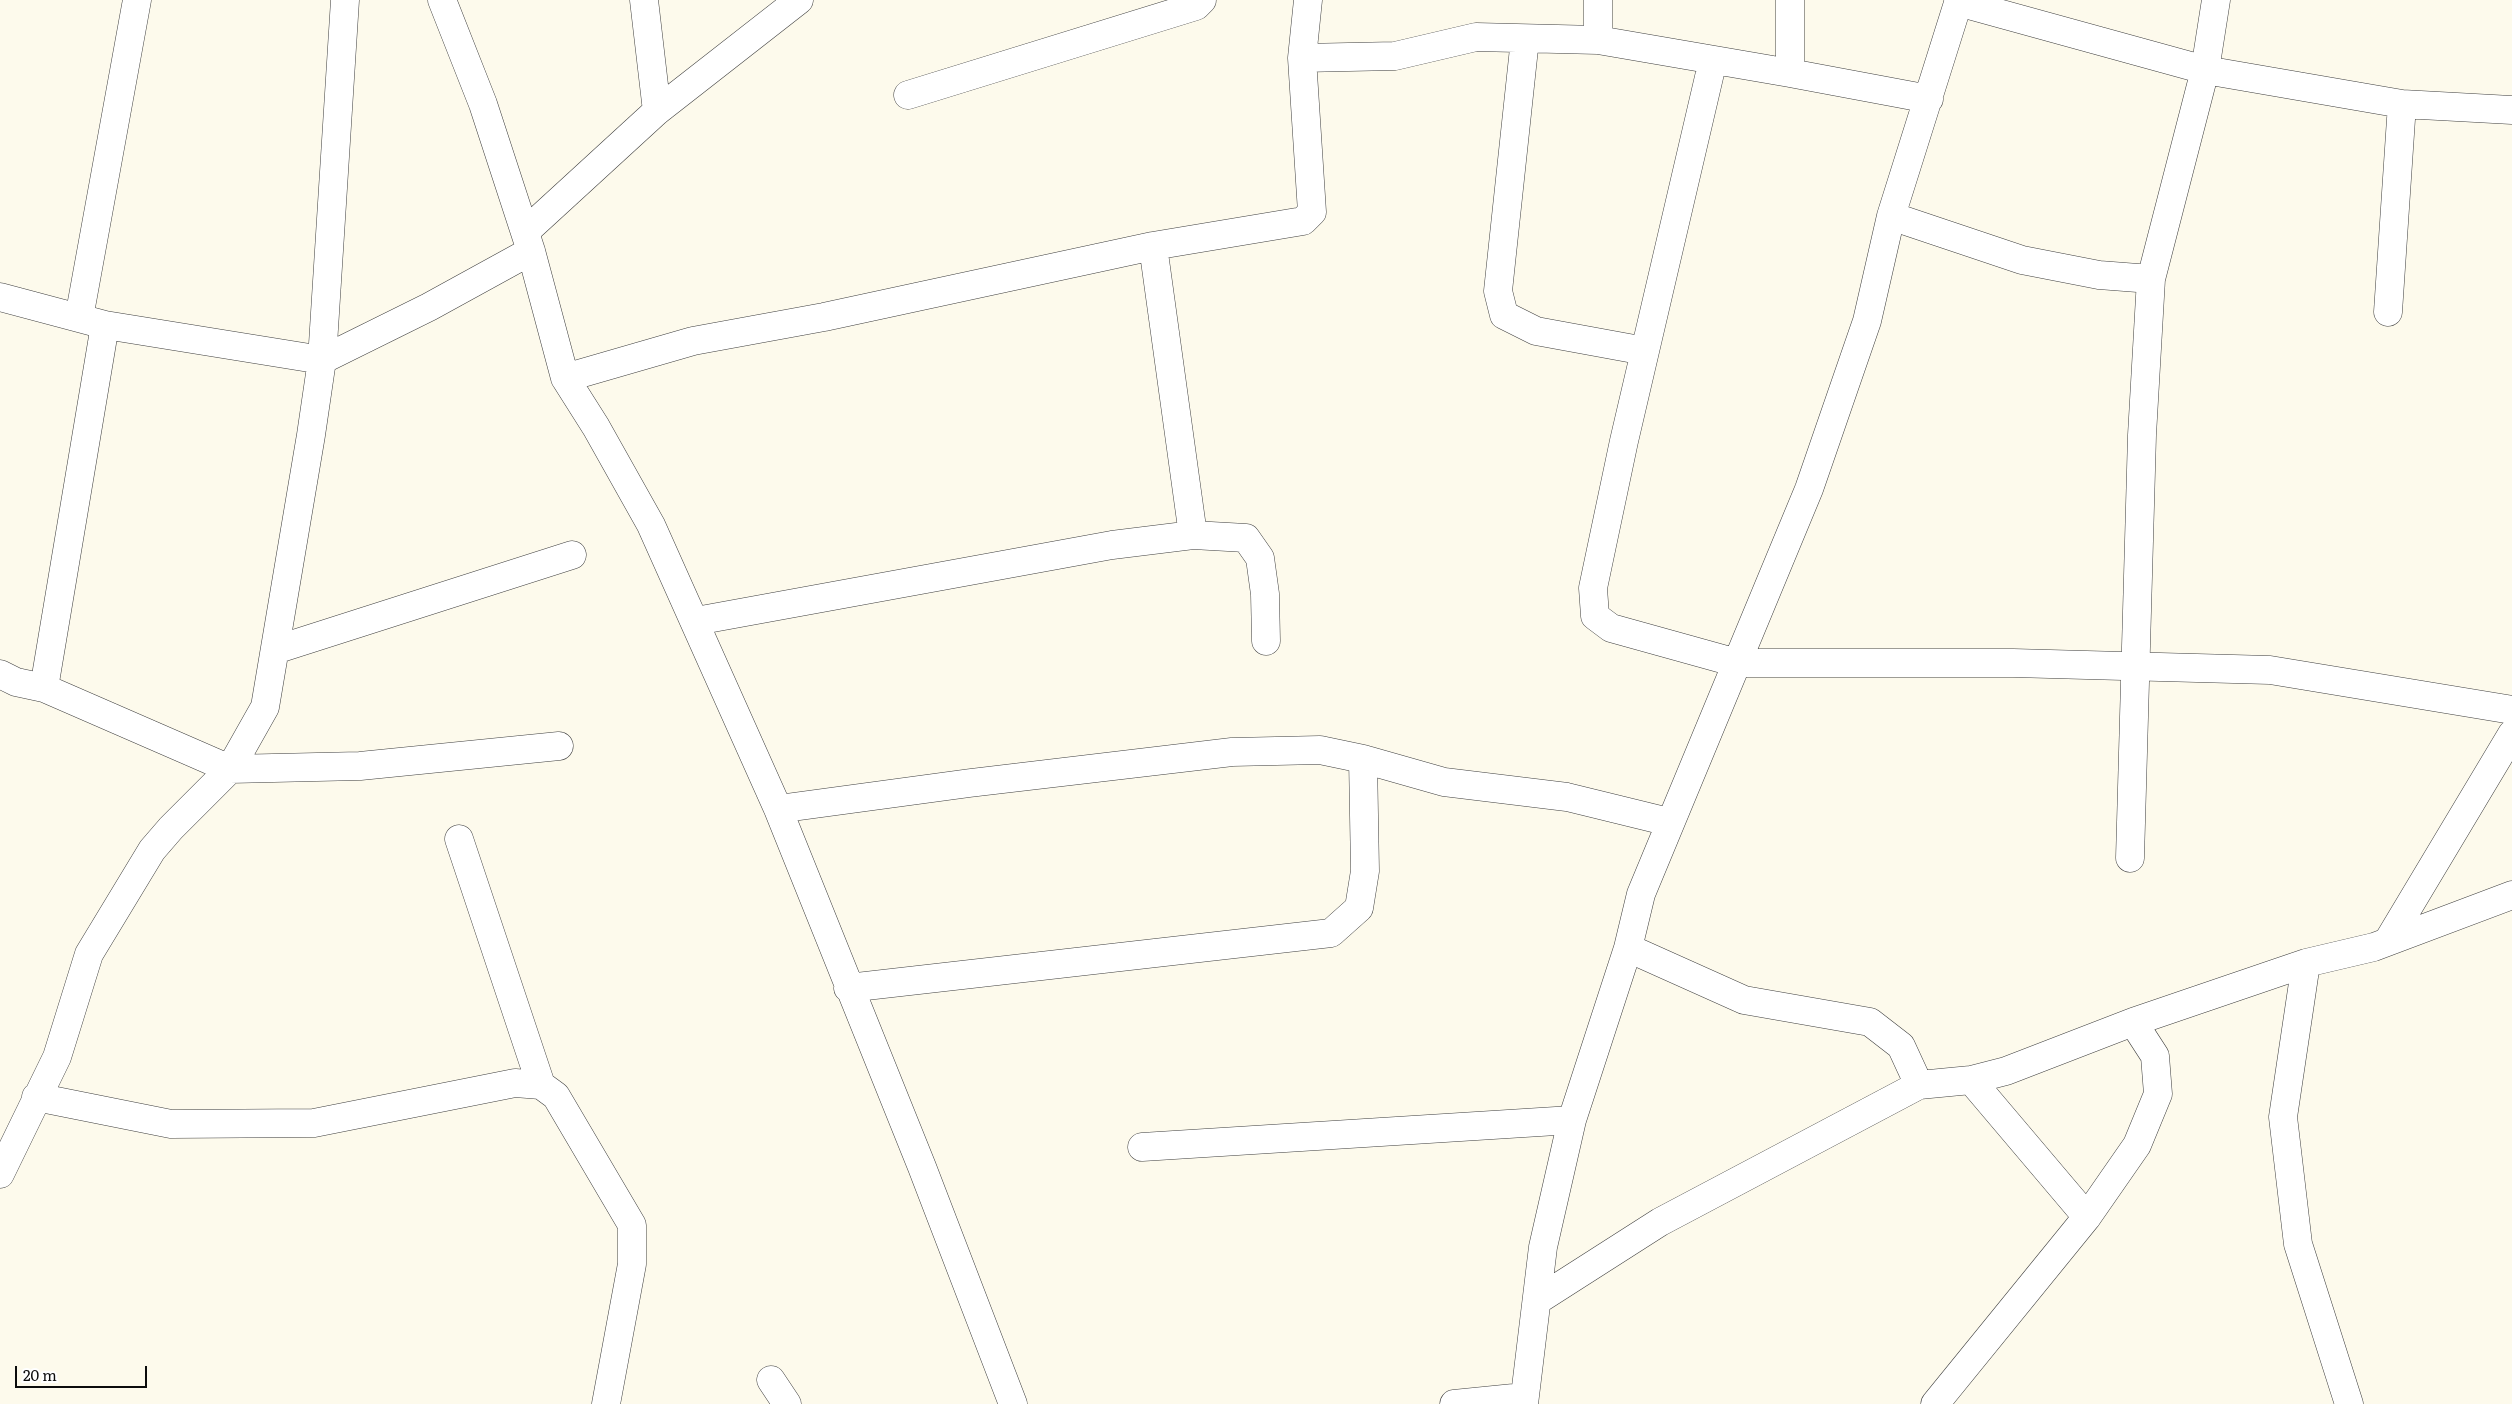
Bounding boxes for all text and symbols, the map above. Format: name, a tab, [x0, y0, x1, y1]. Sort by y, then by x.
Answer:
scale bar	[18, 1356, 150, 1388]
text: 20 m	[23, 1363, 57, 1386]

